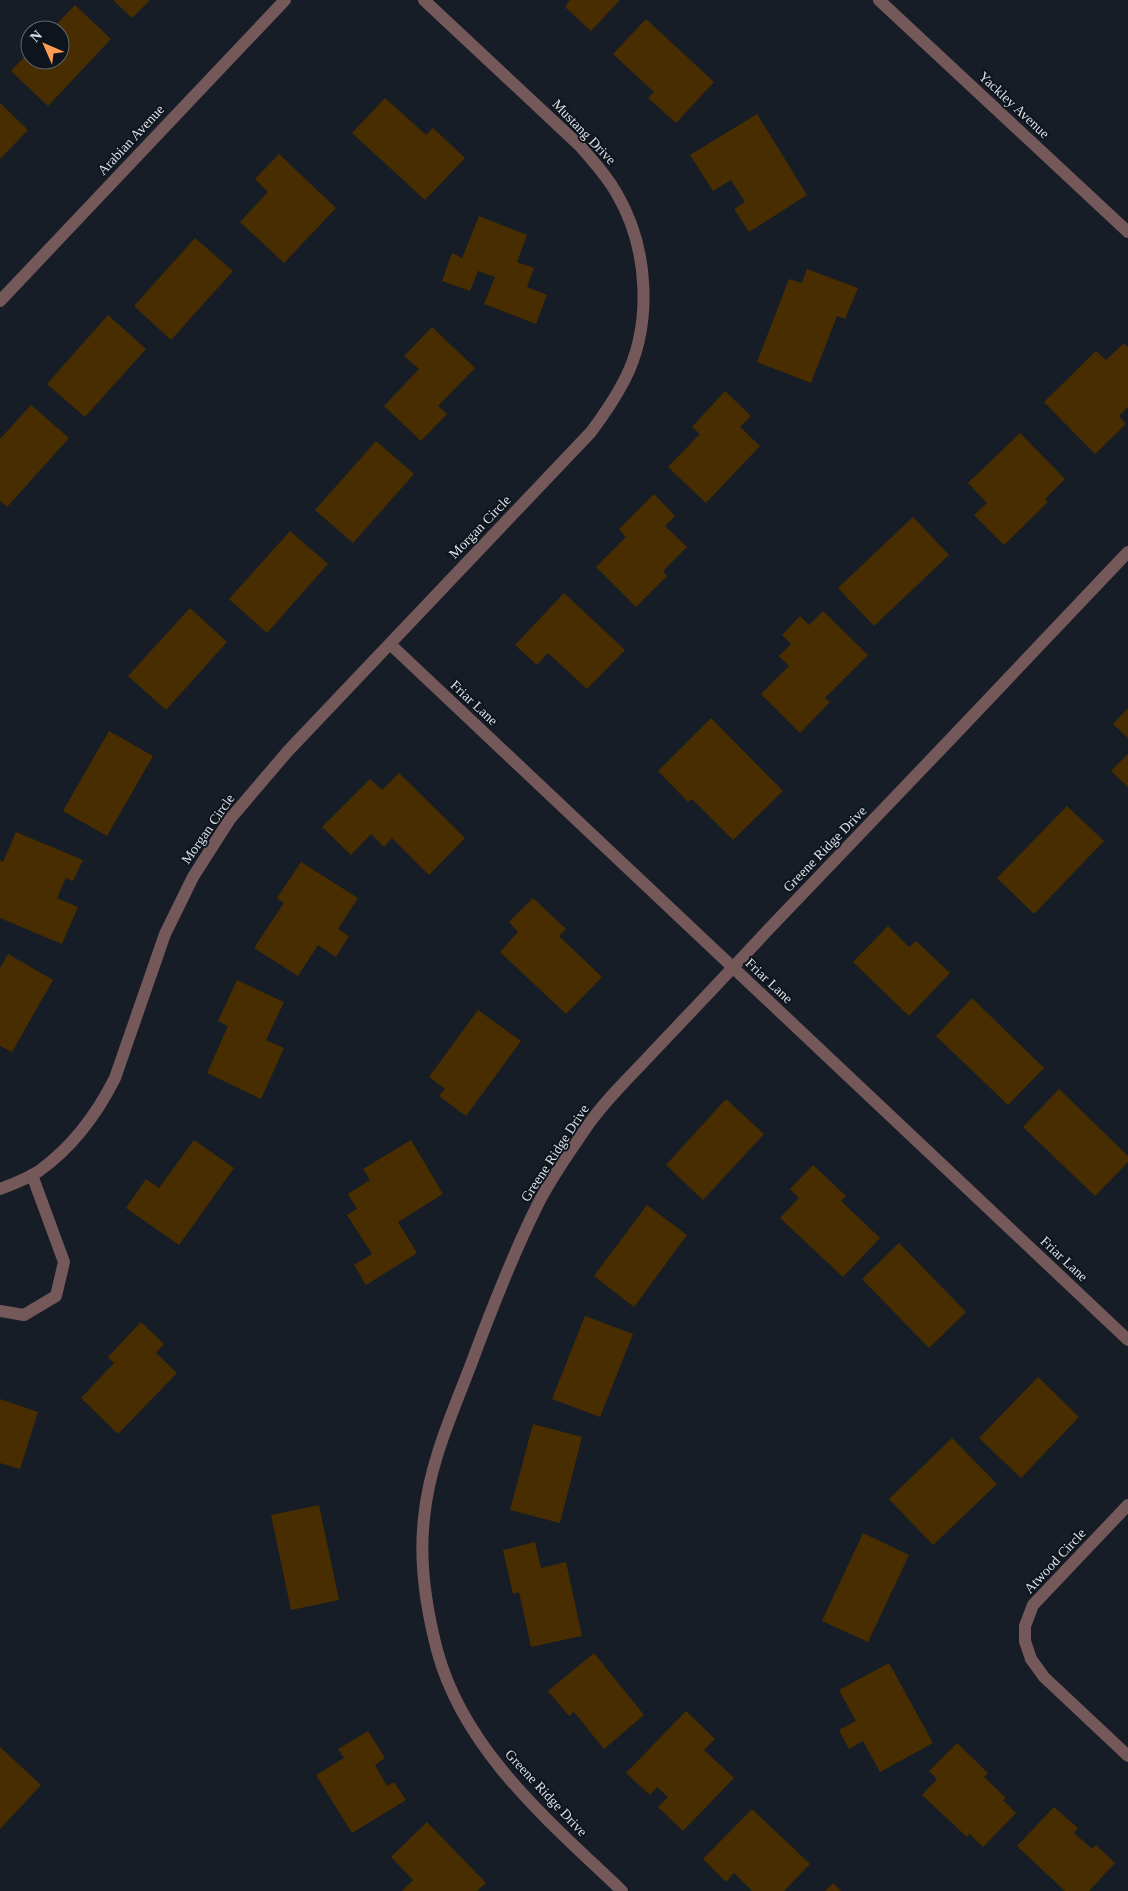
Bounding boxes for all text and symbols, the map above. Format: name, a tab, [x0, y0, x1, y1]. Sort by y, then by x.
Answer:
north arrow	[20, 20, 70, 70]
text: N	[27, 27, 45, 45]
street label: Yackley Avenue	[976, 69, 1052, 141]
street label: Mustang Drive	[549, 96, 619, 168]
street label: Arabian Avenue	[95, 102, 167, 178]
street label: Morgan Circle	[446, 492, 514, 562]
street label: Friar Lane	[447, 677, 501, 729]
street label: Morgan Circle	[178, 791, 238, 867]
street label: Greene Ridge Drive	[780, 803, 870, 895]
street label: Friar Lane	[742, 955, 796, 1007]
street label: Greene Ridge Drive	[518, 1102, 592, 1204]
street label: Friar Lane	[1037, 1233, 1091, 1285]
street label: Atwood Circle	[1021, 1526, 1089, 1596]
street label: Greene Ridge Drive	[502, 1747, 590, 1839]

